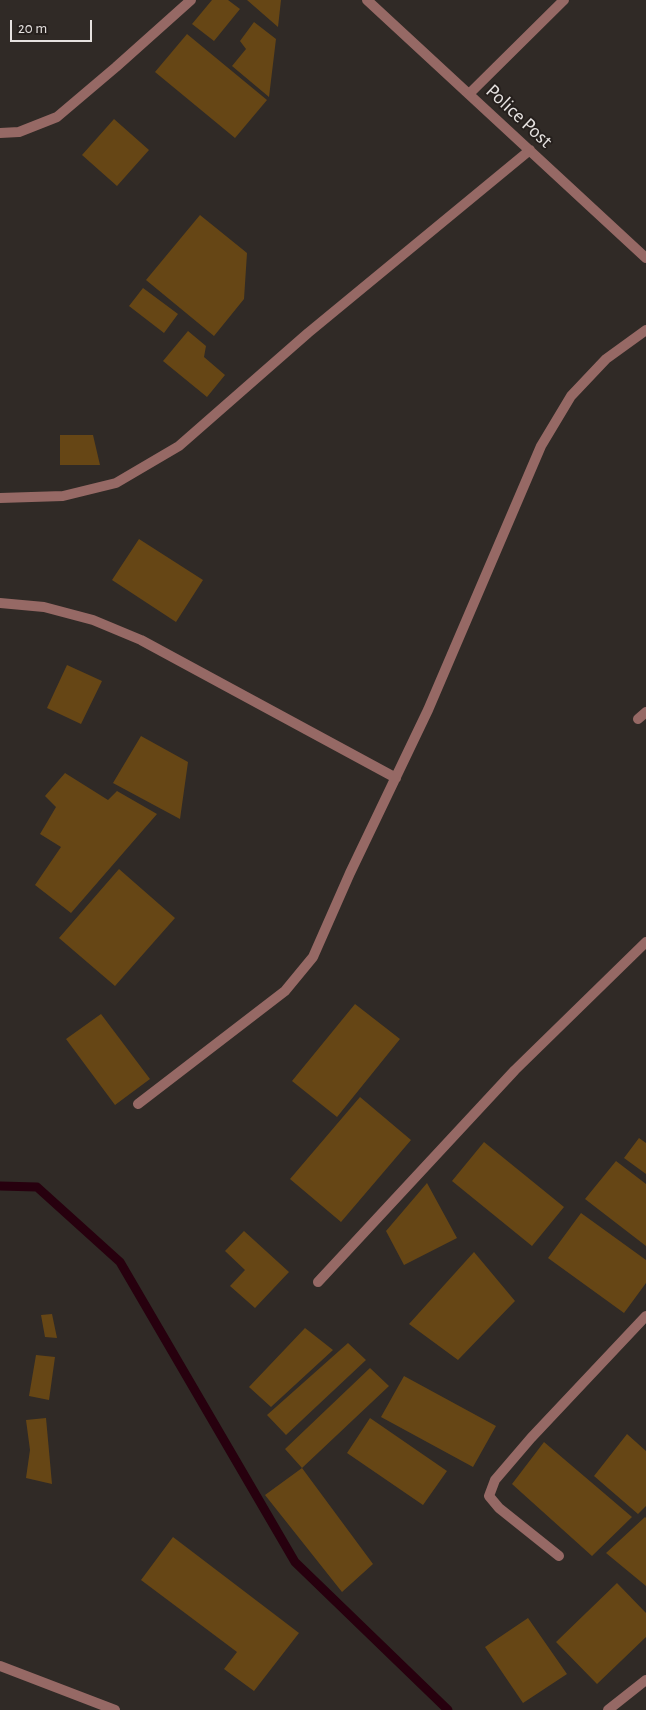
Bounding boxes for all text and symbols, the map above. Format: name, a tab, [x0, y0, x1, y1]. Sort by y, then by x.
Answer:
scale bar	[12, 10, 95, 42]
text: 20 m	[18, 21, 47, 36]
street label: Police Post	[481, 79, 557, 153]

